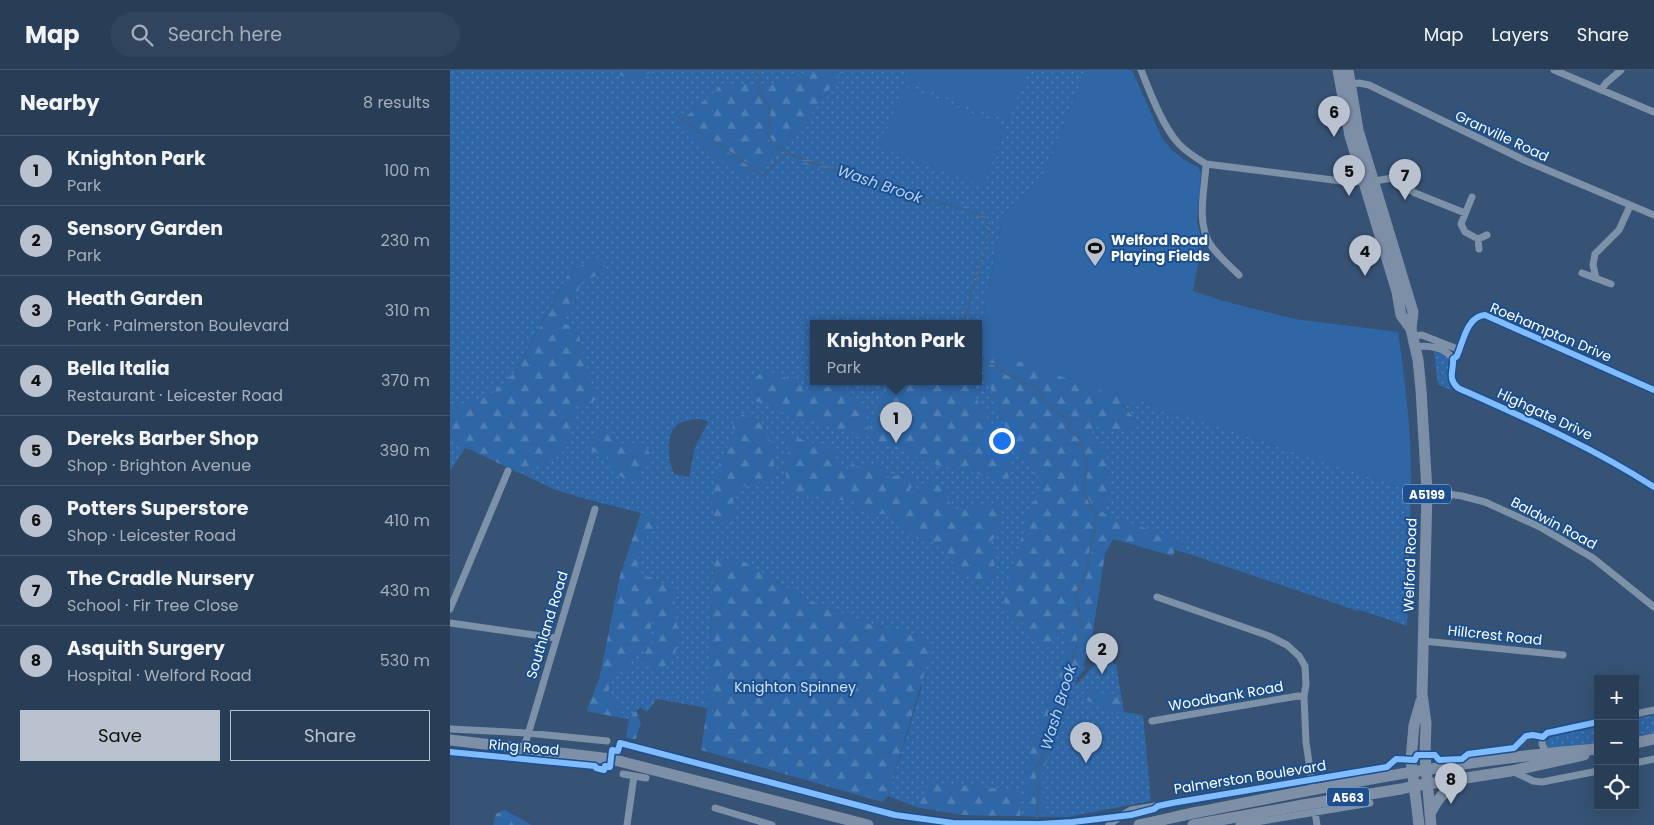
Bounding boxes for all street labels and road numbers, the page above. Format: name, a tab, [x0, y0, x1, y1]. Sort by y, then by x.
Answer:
street label: Granville Road	[1452, 105, 1552, 167]
street label: Roehampton Drive	[1487, 297, 1615, 367]
street label: Highgate Drive	[1494, 383, 1596, 445]
road number: A5199	[1403, 484, 1451, 504]
street label: Baldwin Road	[1507, 492, 1601, 554]
street label: Welford Road	[1398, 518, 1422, 612]
street label: Southland Road	[521, 569, 573, 681]
street label: Hillcrest Road	[1447, 620, 1543, 650]
street label: Woodbank Road	[1167, 676, 1285, 716]
street label: Ring Road	[488, 734, 560, 760]
street label: Palmerston Boulevard	[1172, 755, 1328, 799]
road number: A563	[1327, 788, 1369, 806]

